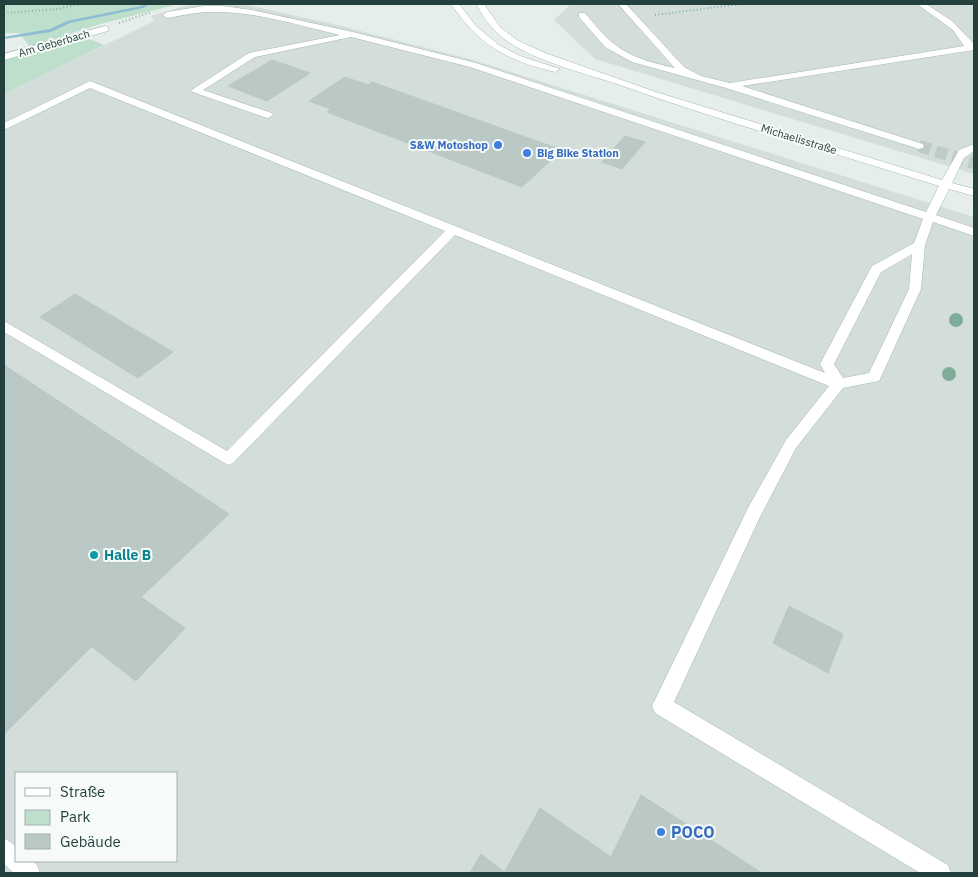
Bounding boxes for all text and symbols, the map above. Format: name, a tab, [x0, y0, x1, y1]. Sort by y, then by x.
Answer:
street label: Am Geberbach	[17, 26, 91, 60]
street label: Michaelisstraße	[759, 121, 839, 157]
place label: S&W Motoshop	[410, 138, 488, 152]
marker: S&W Motoshop	[492, 139, 504, 151]
place label: Big Bike Station	[537, 146, 619, 160]
marker: Big Bike Station	[521, 147, 533, 159]
place label: Halle B	[104, 546, 151, 564]
marker: Halle B	[88, 549, 100, 561]
legend	[15, 772, 178, 862]
text: Straße	[60, 782, 105, 801]
text: Park	[60, 807, 90, 826]
place label: POCO	[671, 822, 715, 842]
marker: POCO	[655, 826, 667, 838]
text: Gebäude	[60, 832, 121, 851]

